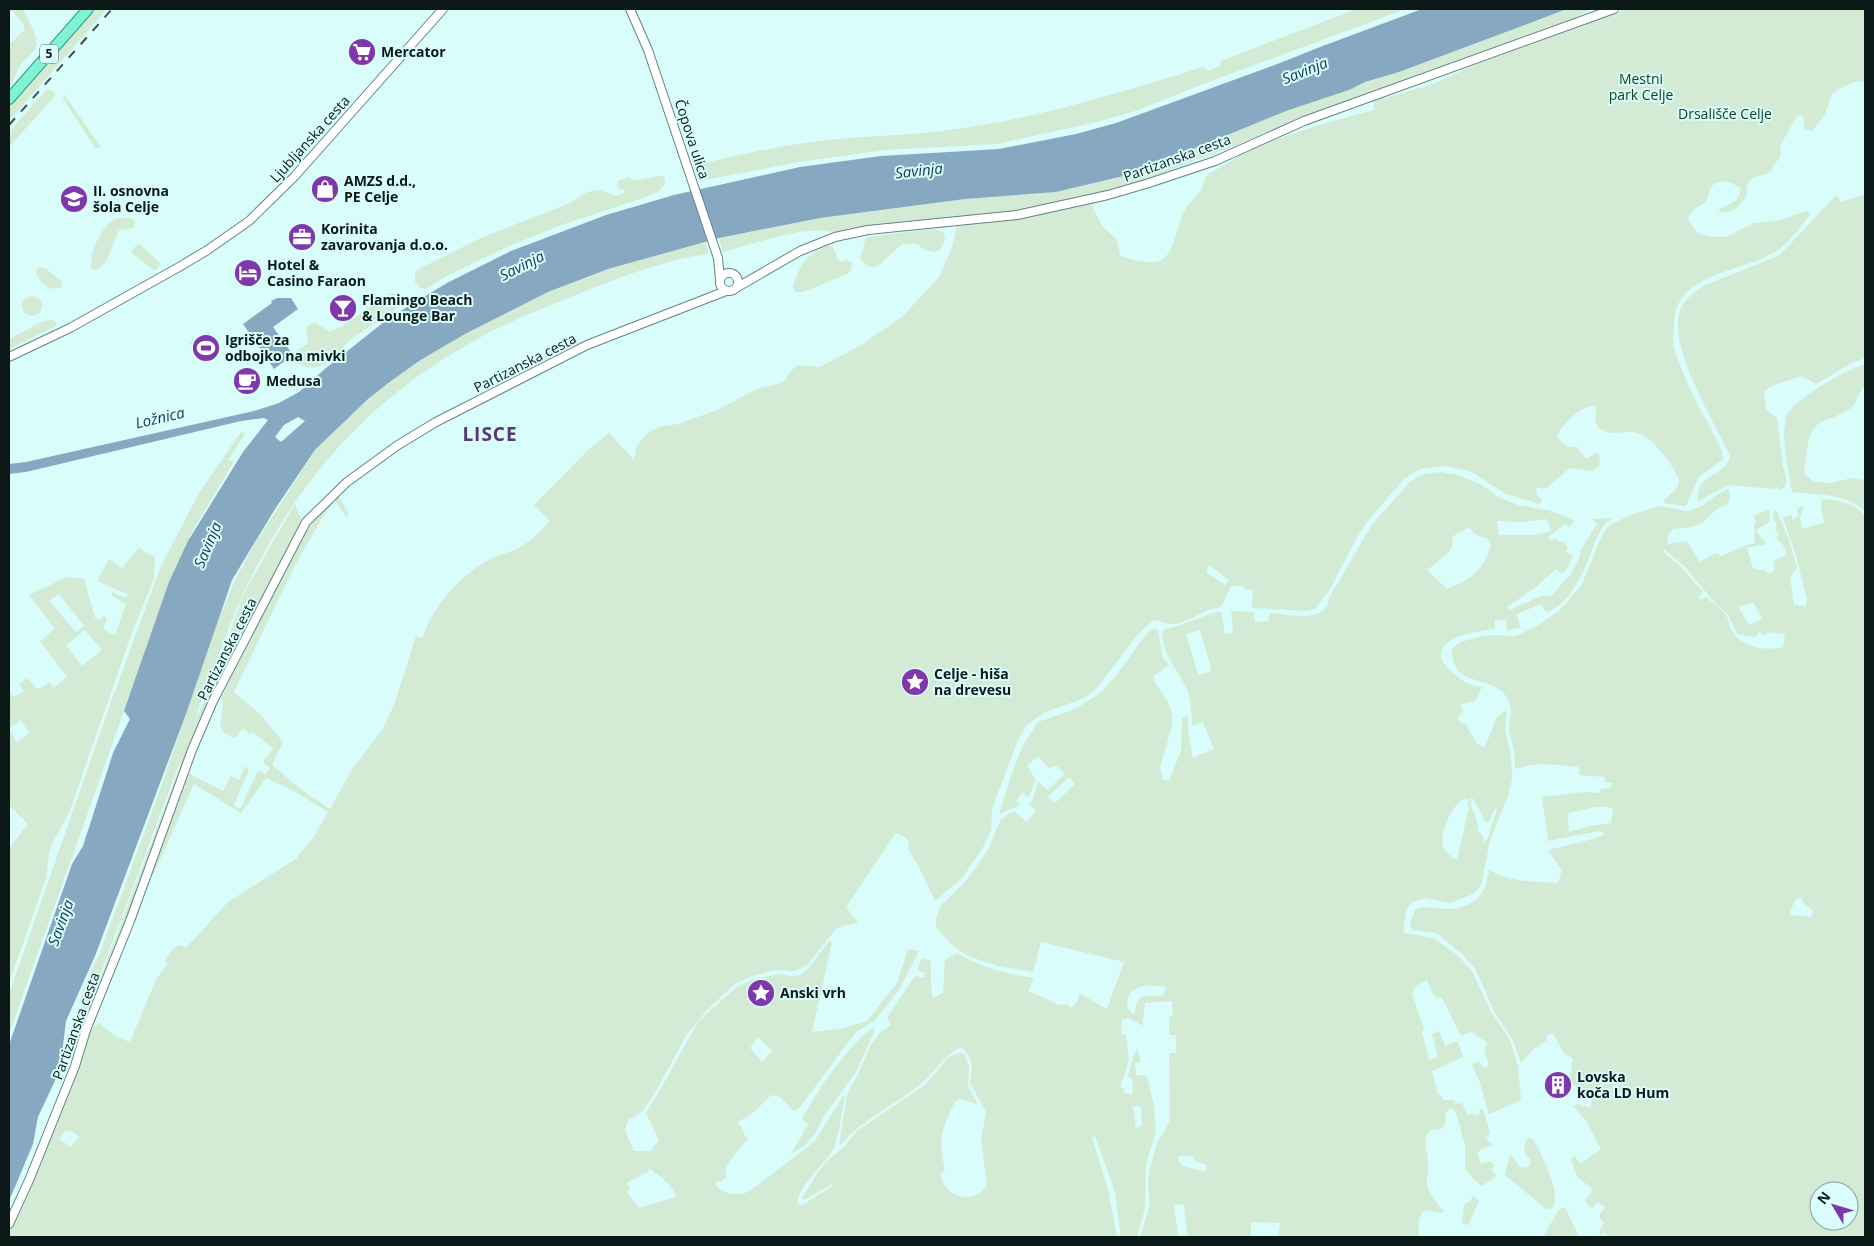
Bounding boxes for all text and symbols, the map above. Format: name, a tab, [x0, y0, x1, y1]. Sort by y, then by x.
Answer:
supermarket icon: Mercator	[347, 37, 377, 67]
place label: Mercator	[381, 42, 446, 61]
road number: 5	[40, 44, 58, 64]
water label: Savinja	[1279, 52, 1331, 88]
park label: Mestni park Celje	[1609, 69, 1673, 104]
street label: Ljubljanska cesta	[265, 91, 354, 186]
street label: Čopova ulica	[671, 97, 714, 181]
park label: Drsališče Celje	[1678, 104, 1772, 123]
street label: Partizanska cesta	[1121, 129, 1233, 186]
water label: Savinja	[894, 158, 944, 182]
place label: AMZS d.d., PE Celje	[344, 171, 416, 206]
shop icon: AMZS d.d., PE Celje	[310, 174, 340, 204]
place label: II. osnovna šola Celje	[93, 181, 169, 216]
school or university icon: II. osnovna šola Celje	[59, 184, 89, 214]
place label: Korinita zavarovanja d.o.o.	[321, 219, 448, 254]
office icon: Korinita zavarovanja d.o.o.	[287, 222, 317, 252]
water label: Savinja	[496, 245, 548, 285]
place label: Hotel & Casino Faraon	[267, 255, 366, 290]
hotel icon: Hotel & Casino Faraon	[233, 258, 263, 288]
place label: Flamingo Beach & Lounge Bar	[362, 290, 472, 325]
bar icon: Flamingo Beach & Lounge Bar	[328, 293, 358, 323]
street label: Partizanska cesta	[470, 328, 579, 397]
place label: Igrišče za odbojko na mivki	[225, 330, 346, 365]
sports icon: Igrišče za odbojko na mivki	[191, 333, 221, 363]
cafe icon: Medusa	[232, 366, 262, 396]
place label: Medusa	[266, 371, 321, 390]
water label: Ložnica	[133, 402, 187, 432]
district label: LISCE	[462, 421, 518, 447]
water label: Savinja	[189, 518, 226, 570]
street label: Partizanska cesta	[192, 594, 261, 703]
place label: Celje - hiša na drevesu	[934, 664, 1011, 699]
place icon: Celje - hiša na drevesu	[900, 667, 930, 697]
water label: Savinja	[43, 896, 78, 948]
street label: Partizanska cesta	[47, 970, 104, 1082]
place icon: Anski vrh	[746, 978, 776, 1008]
place label: Anski vrh	[780, 983, 846, 1002]
place label: Lovska koča LD Hum	[1577, 1067, 1669, 1102]
building icon: Lovska koča LD Hum	[1543, 1070, 1573, 1100]
north arrow	[1809, 1181, 1859, 1231]
text: N	[1812, 1187, 1834, 1208]

